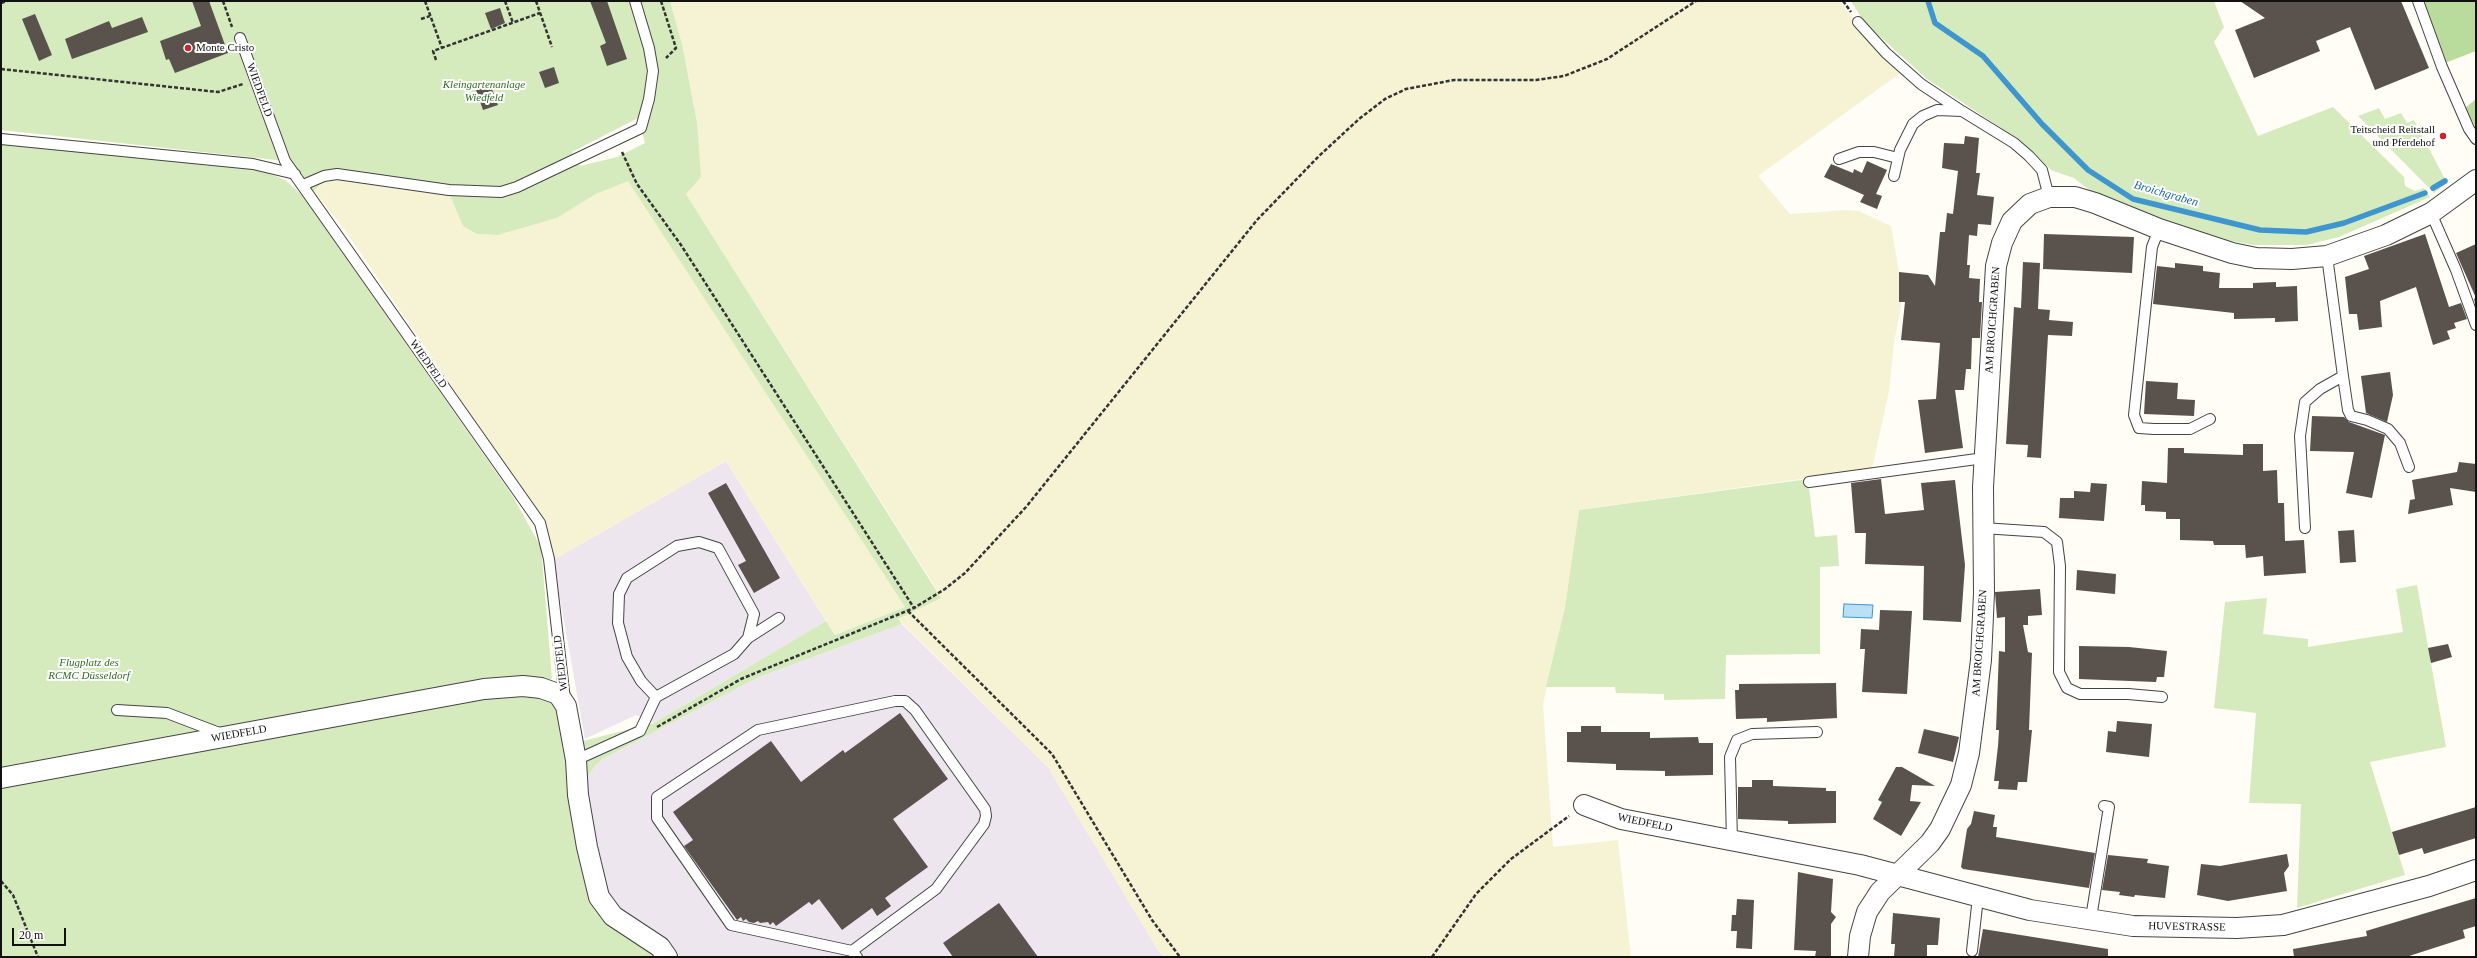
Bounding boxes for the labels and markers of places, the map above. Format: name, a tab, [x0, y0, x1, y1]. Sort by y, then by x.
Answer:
place label: Monte Cristo	[196, 41, 254, 55]
marker: Monte Cristo	[183, 43, 193, 53]
place label: Teitscheid Reitstall und Pferdehof	[2351, 123, 2435, 149]
marker: Teitscheid Reitstall und Pferdehof	[2438, 131, 2448, 141]

